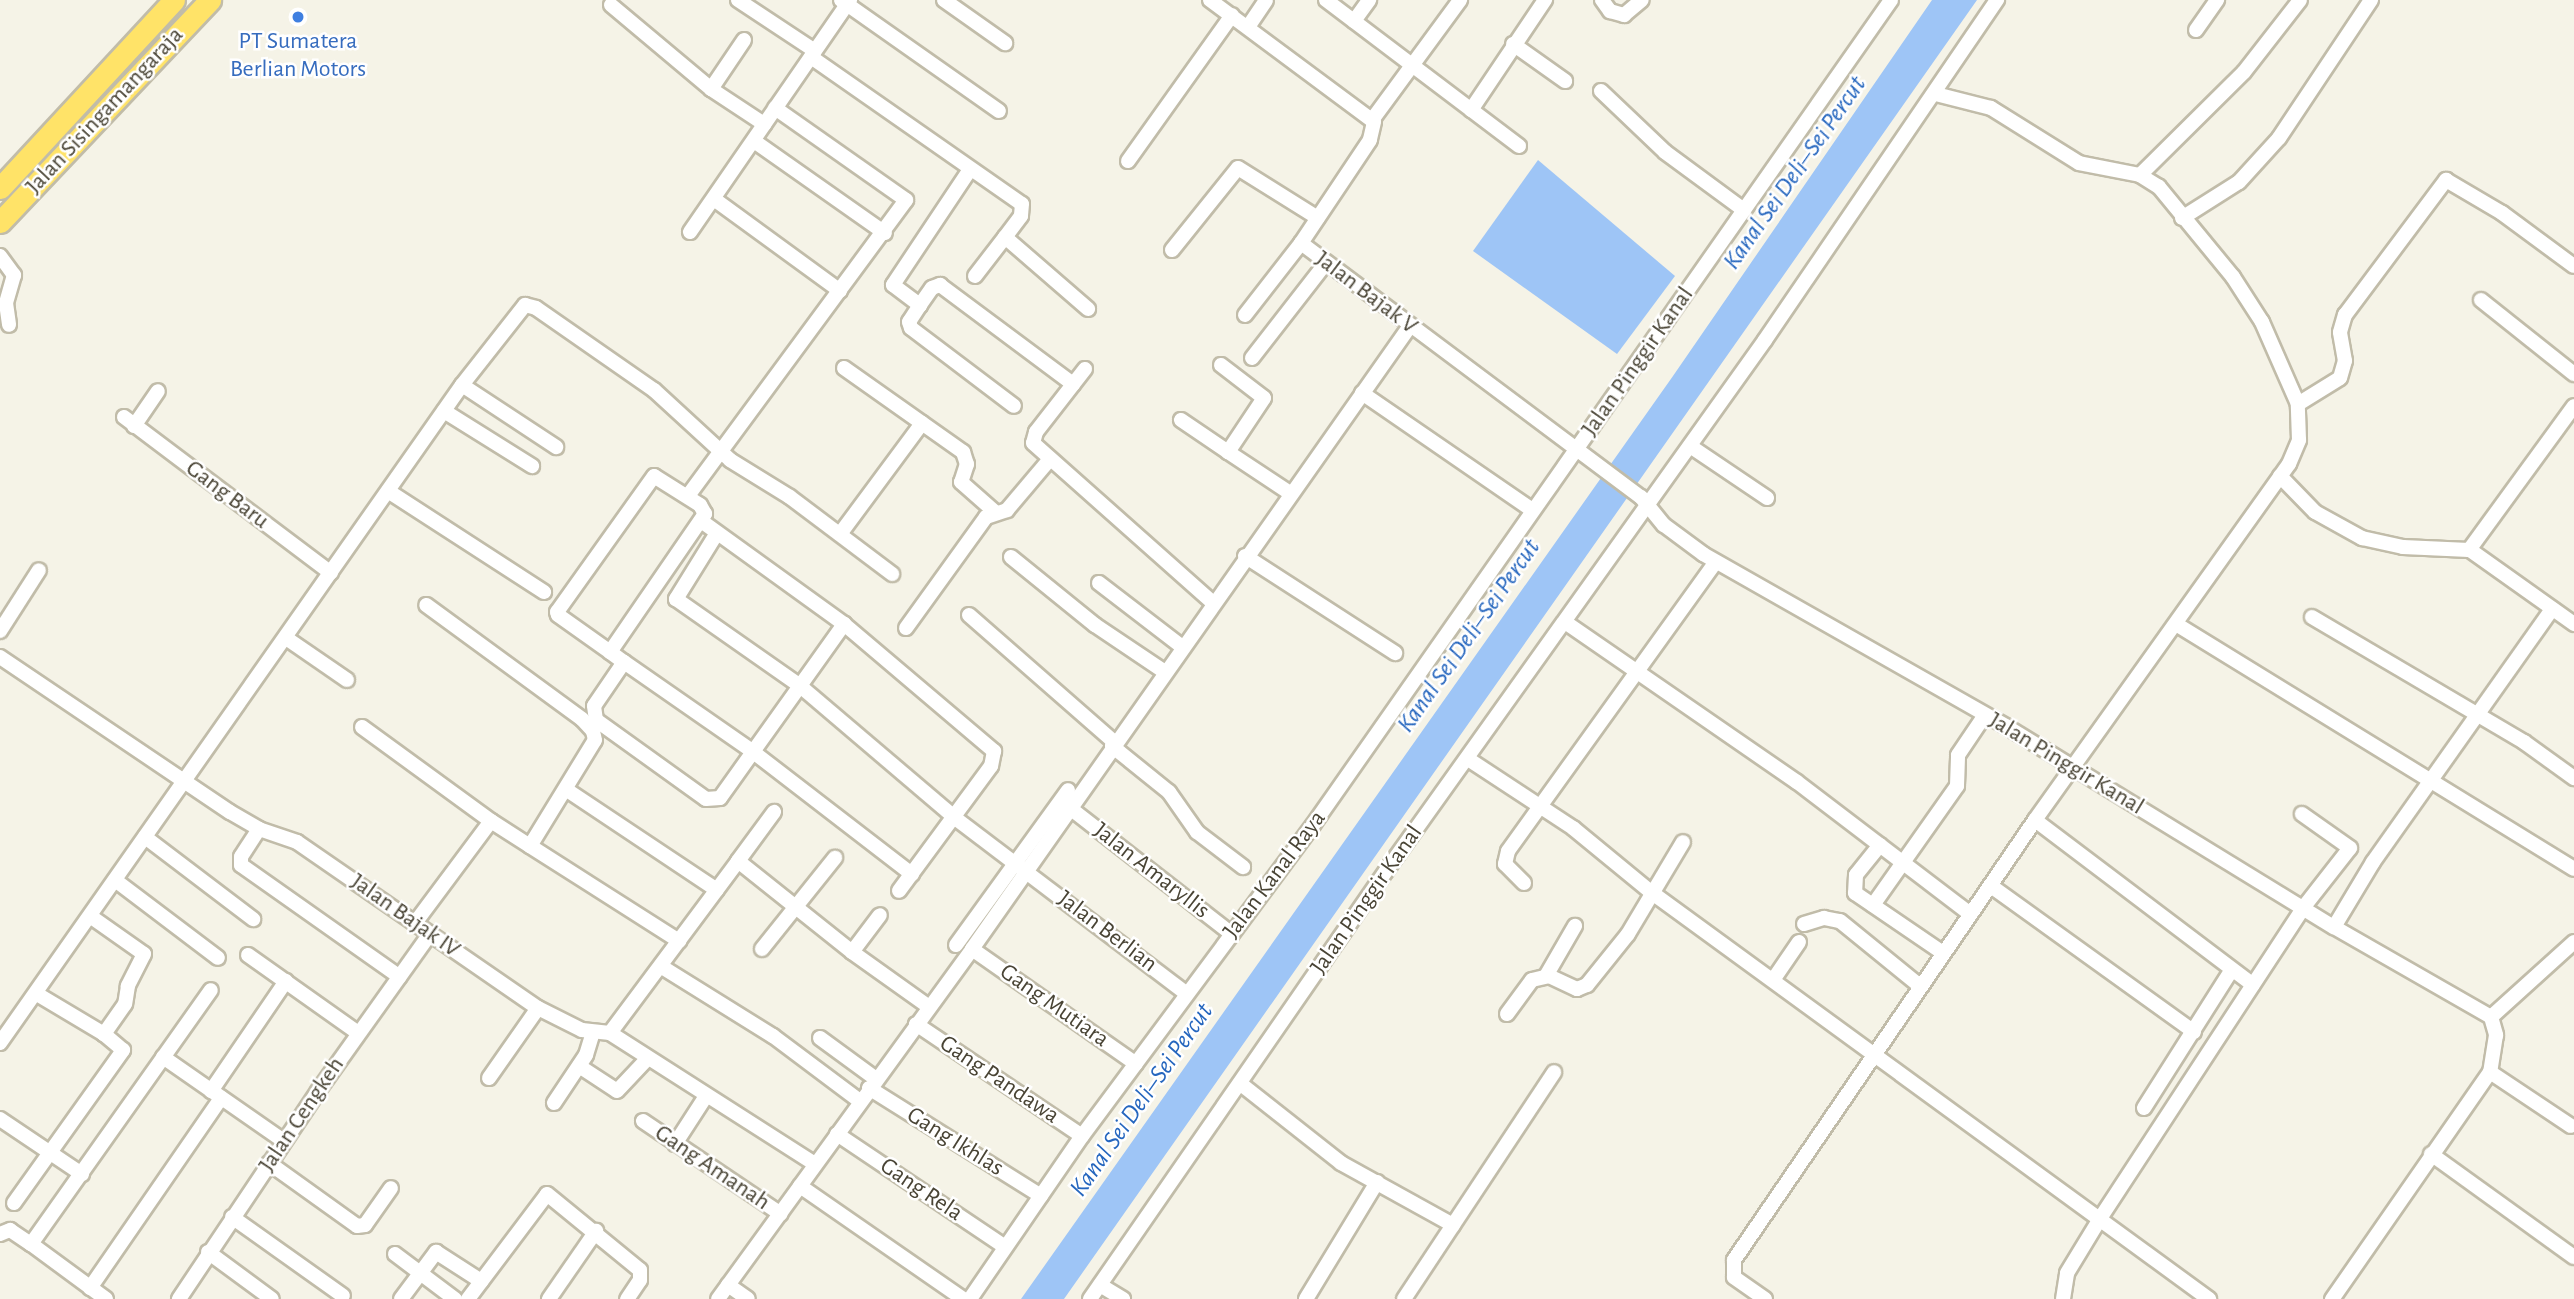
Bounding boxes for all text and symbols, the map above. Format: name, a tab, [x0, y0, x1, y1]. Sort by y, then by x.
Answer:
marker: PT Sumatera Berlian Motors	[290, 9, 306, 25]
street label: Jalan Sisingamangaraja	[20, 21, 190, 201]
place label: PT Sumatera Berlian Motors	[230, 28, 366, 84]
water label: Kanal Sei Deli–Sei Percut	[1716, 70, 1874, 276]
street label: Jalan Bajak V	[1309, 245, 1423, 341]
street label: Jalan Pinggir Kanal	[1576, 282, 1700, 442]
street label: Gang Baru	[180, 454, 274, 536]
water label: Kanal Sei Deli–Sei Percut	[1390, 533, 1548, 739]
street label: Jalan Pinggir Kanal	[1983, 706, 2149, 822]
street label: Jalan Kanal Raya	[1218, 805, 1332, 945]
street label: Jalan Amaryllis	[1087, 817, 1215, 925]
street label: Jalan Pinggir Kanal	[1305, 820, 1429, 980]
street label: Jalan Bajak IV	[345, 868, 465, 964]
street label: Jalan Berlian	[1051, 885, 1163, 979]
street label: Gang Mutiara	[994, 958, 1114, 1054]
water label: Kanal Sei Deli–Sei Percut	[1063, 997, 1221, 1203]
street label: Gang Pandawa	[934, 1029, 1064, 1131]
street label: Jalan Cengkeh	[253, 1052, 351, 1178]
street label: Gang Ikhlas	[901, 1101, 1009, 1183]
street label: Gang Amanah	[649, 1119, 775, 1217]
street label: Gang Rela	[874, 1152, 968, 1228]

